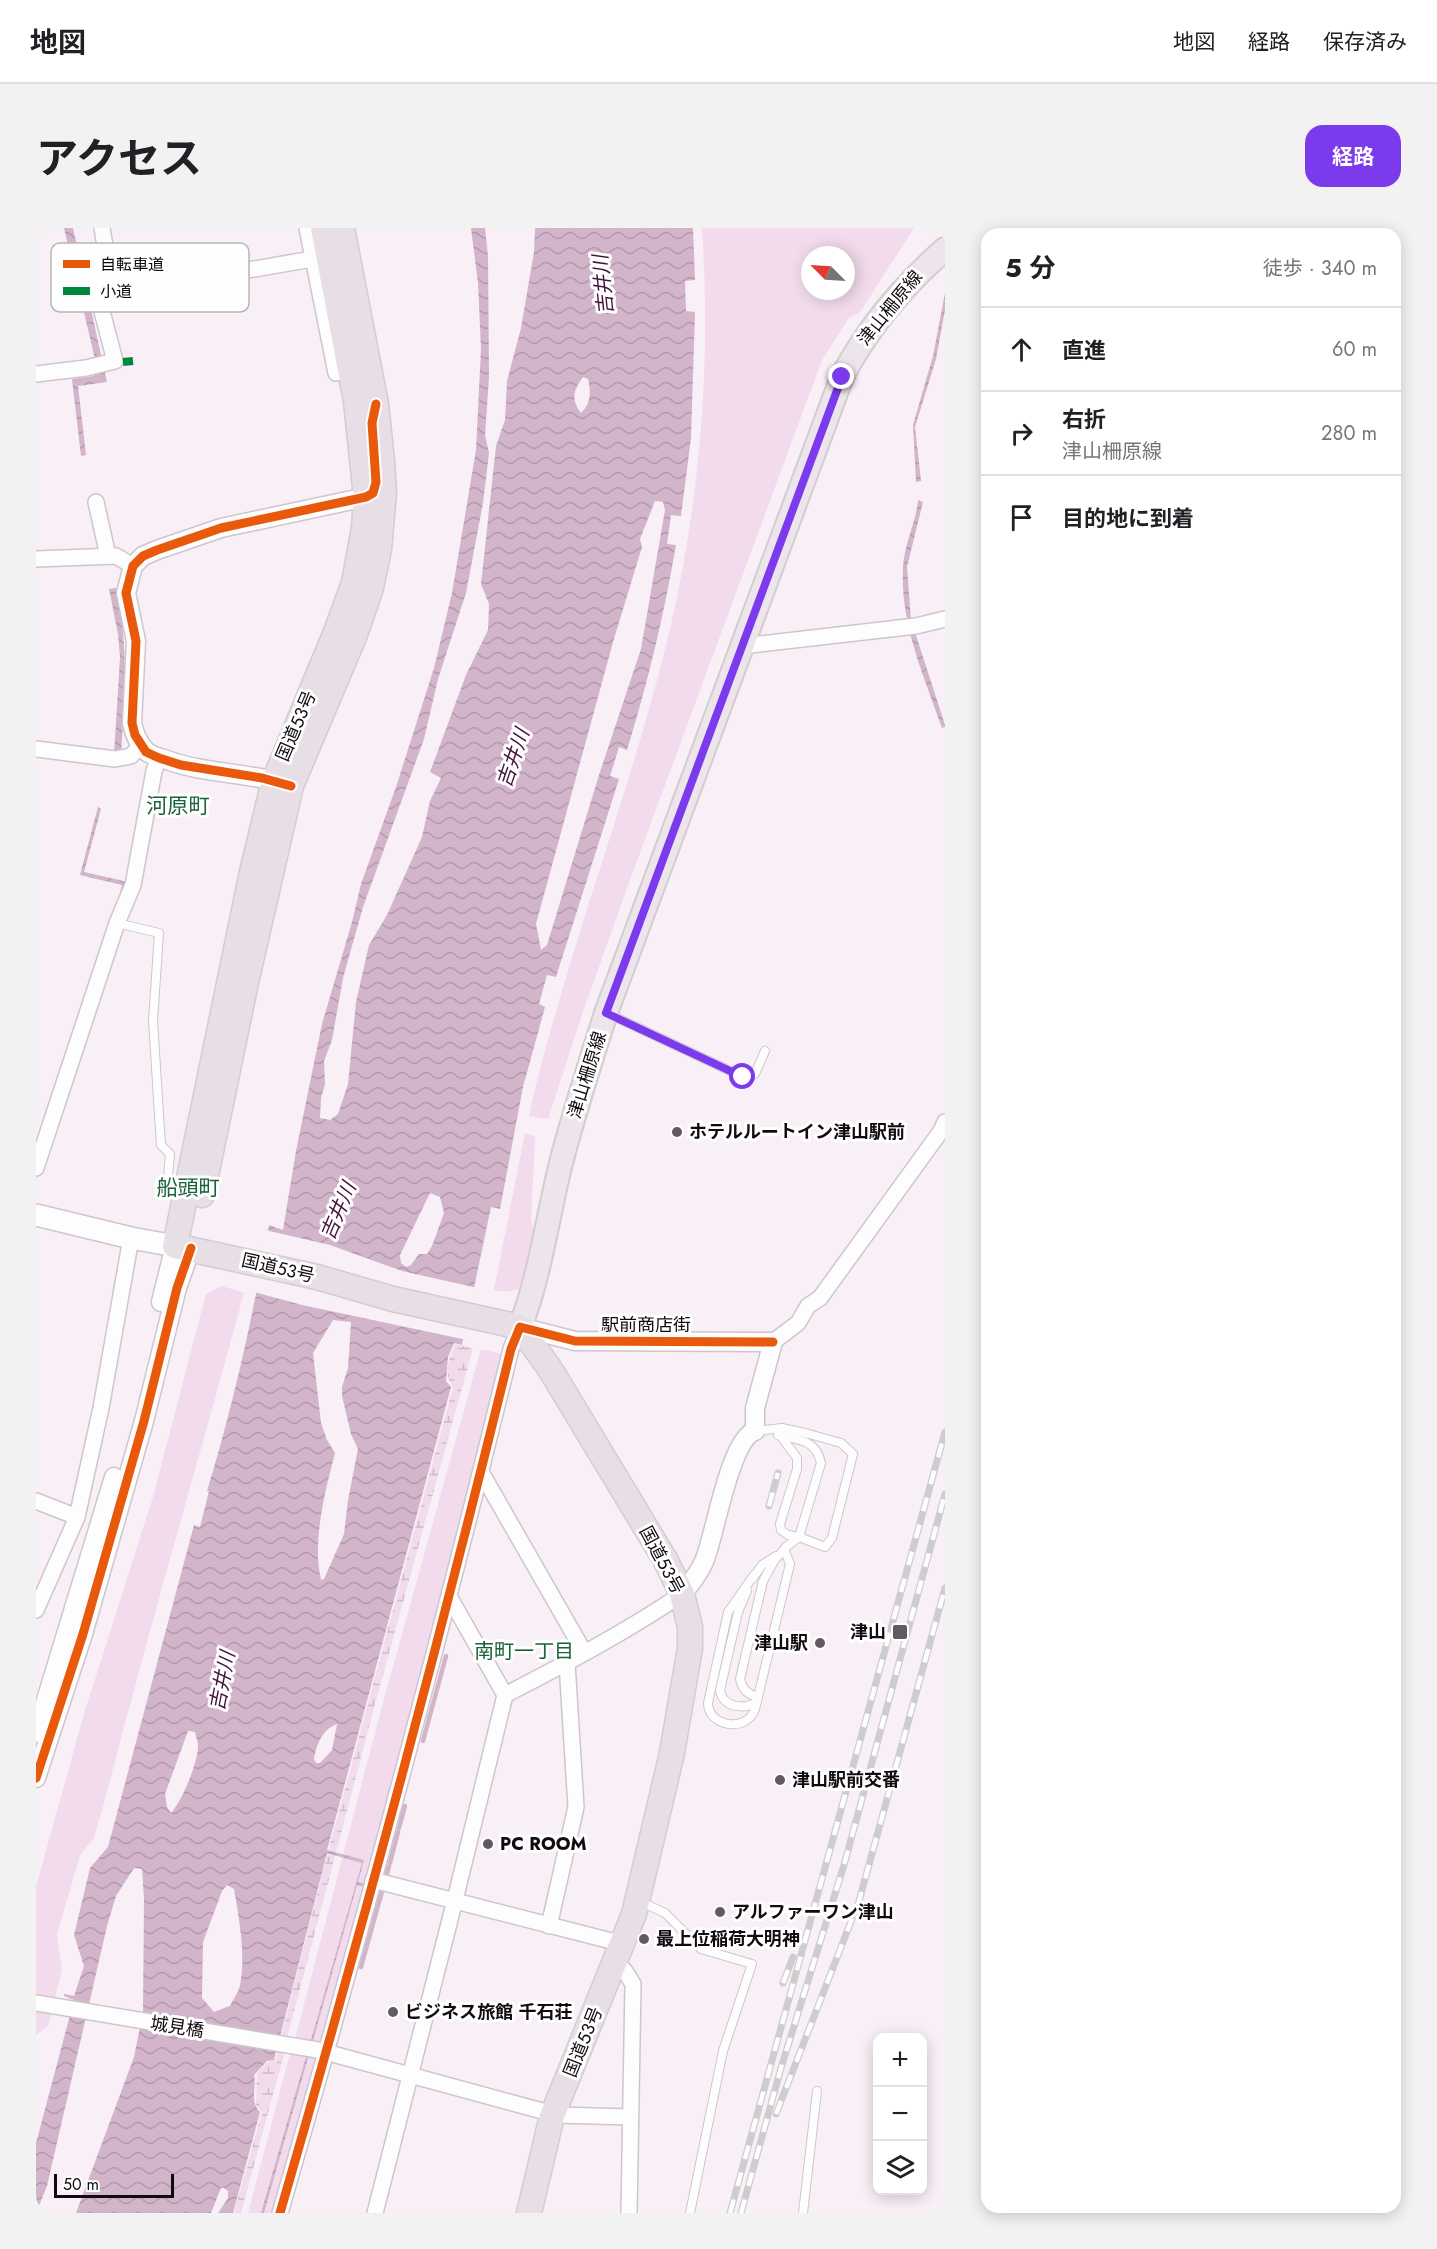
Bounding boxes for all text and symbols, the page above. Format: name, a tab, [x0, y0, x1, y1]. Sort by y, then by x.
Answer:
text: 地図	[30, 22, 86, 63]
text: 地図	[1173, 27, 1215, 57]
text: 経路	[1248, 27, 1290, 57]
text: 保存済み	[1323, 27, 1407, 57]
button: 経路	[1305, 125, 1401, 187]
text: アクセス	[36, 128, 202, 189]
legend	[51, 243, 249, 312]
north arrow	[801, 246, 855, 300]
text: 5 分	[1005, 249, 1056, 287]
water label: 吉井川	[586, 252, 621, 316]
text: 自転車道	[100, 253, 164, 276]
text: 徒歩 · 340 m	[1263, 254, 1377, 283]
street label: 津山柵原線	[852, 265, 928, 351]
text: 小道	[100, 280, 132, 303]
icon: ahead	[1005, 333, 1038, 366]
text: 直進	[1062, 334, 1106, 366]
text: 60 m	[1332, 335, 1377, 364]
route end	[828, 363, 854, 389]
text: 右折	[1062, 403, 1106, 435]
icon: right	[1005, 417, 1038, 450]
text: 280 m	[1321, 419, 1377, 448]
text: 津山柵原線	[1062, 437, 1162, 466]
icon: arrive	[1005, 501, 1038, 534]
text: 目的地に到着	[1062, 502, 1194, 534]
street label: 国道53号	[270, 687, 322, 765]
water label: 吉井川	[490, 723, 538, 791]
district label: 河原町	[147, 791, 210, 821]
street label: 津山柵原線	[561, 1028, 613, 1122]
route start	[729, 1063, 755, 1089]
place label: ホテルルートイン津山駅前	[689, 1119, 905, 1145]
marker: ホテルルートイン津山駅前	[670, 1125, 684, 1139]
district label: 船頭町	[157, 1173, 220, 1203]
water label: 吉井川	[313, 1176, 364, 1244]
street label: 国道53号	[239, 1247, 317, 1289]
street label: 駅前商店街	[601, 1312, 691, 1338]
street label: 国道53号	[633, 1521, 691, 1599]
place label: 津山	[850, 1619, 886, 1645]
marker: 津山	[891, 1623, 909, 1641]
place label: 津山駅	[754, 1630, 808, 1656]
marker: 津山駅	[813, 1636, 827, 1650]
district label: 南町一丁目	[474, 1637, 574, 1666]
water label: 吉井川	[203, 1647, 243, 1713]
place label: 津山駅前交番	[792, 1767, 900, 1793]
marker: 津山駅前交番	[773, 1773, 787, 1787]
place label: PC ROOM	[500, 1831, 586, 1857]
marker: PC ROOM	[481, 1837, 495, 1851]
place label: アルファーワン津山	[732, 1899, 894, 1925]
marker: アルファーワン津山	[713, 1905, 727, 1919]
place label: 最上位稲荷大明神	[656, 1926, 800, 1952]
marker: 最上位稲荷大明神	[637, 1932, 651, 1946]
place label: ビジネス旅館 千石荘	[405, 1999, 572, 2025]
street label: 国道53号	[557, 2003, 609, 2081]
marker: ビジネス旅館 千石荘	[386, 2005, 400, 2019]
street label: 城見橋	[148, 2010, 206, 2044]
map controls	[873, 2033, 927, 2195]
button: +	[873, 2033, 927, 2087]
button: −	[873, 2087, 927, 2141]
button: layers	[873, 2141, 927, 2195]
scale bar	[54, 2171, 174, 2198]
text: 50 m	[63, 2173, 99, 2196]

